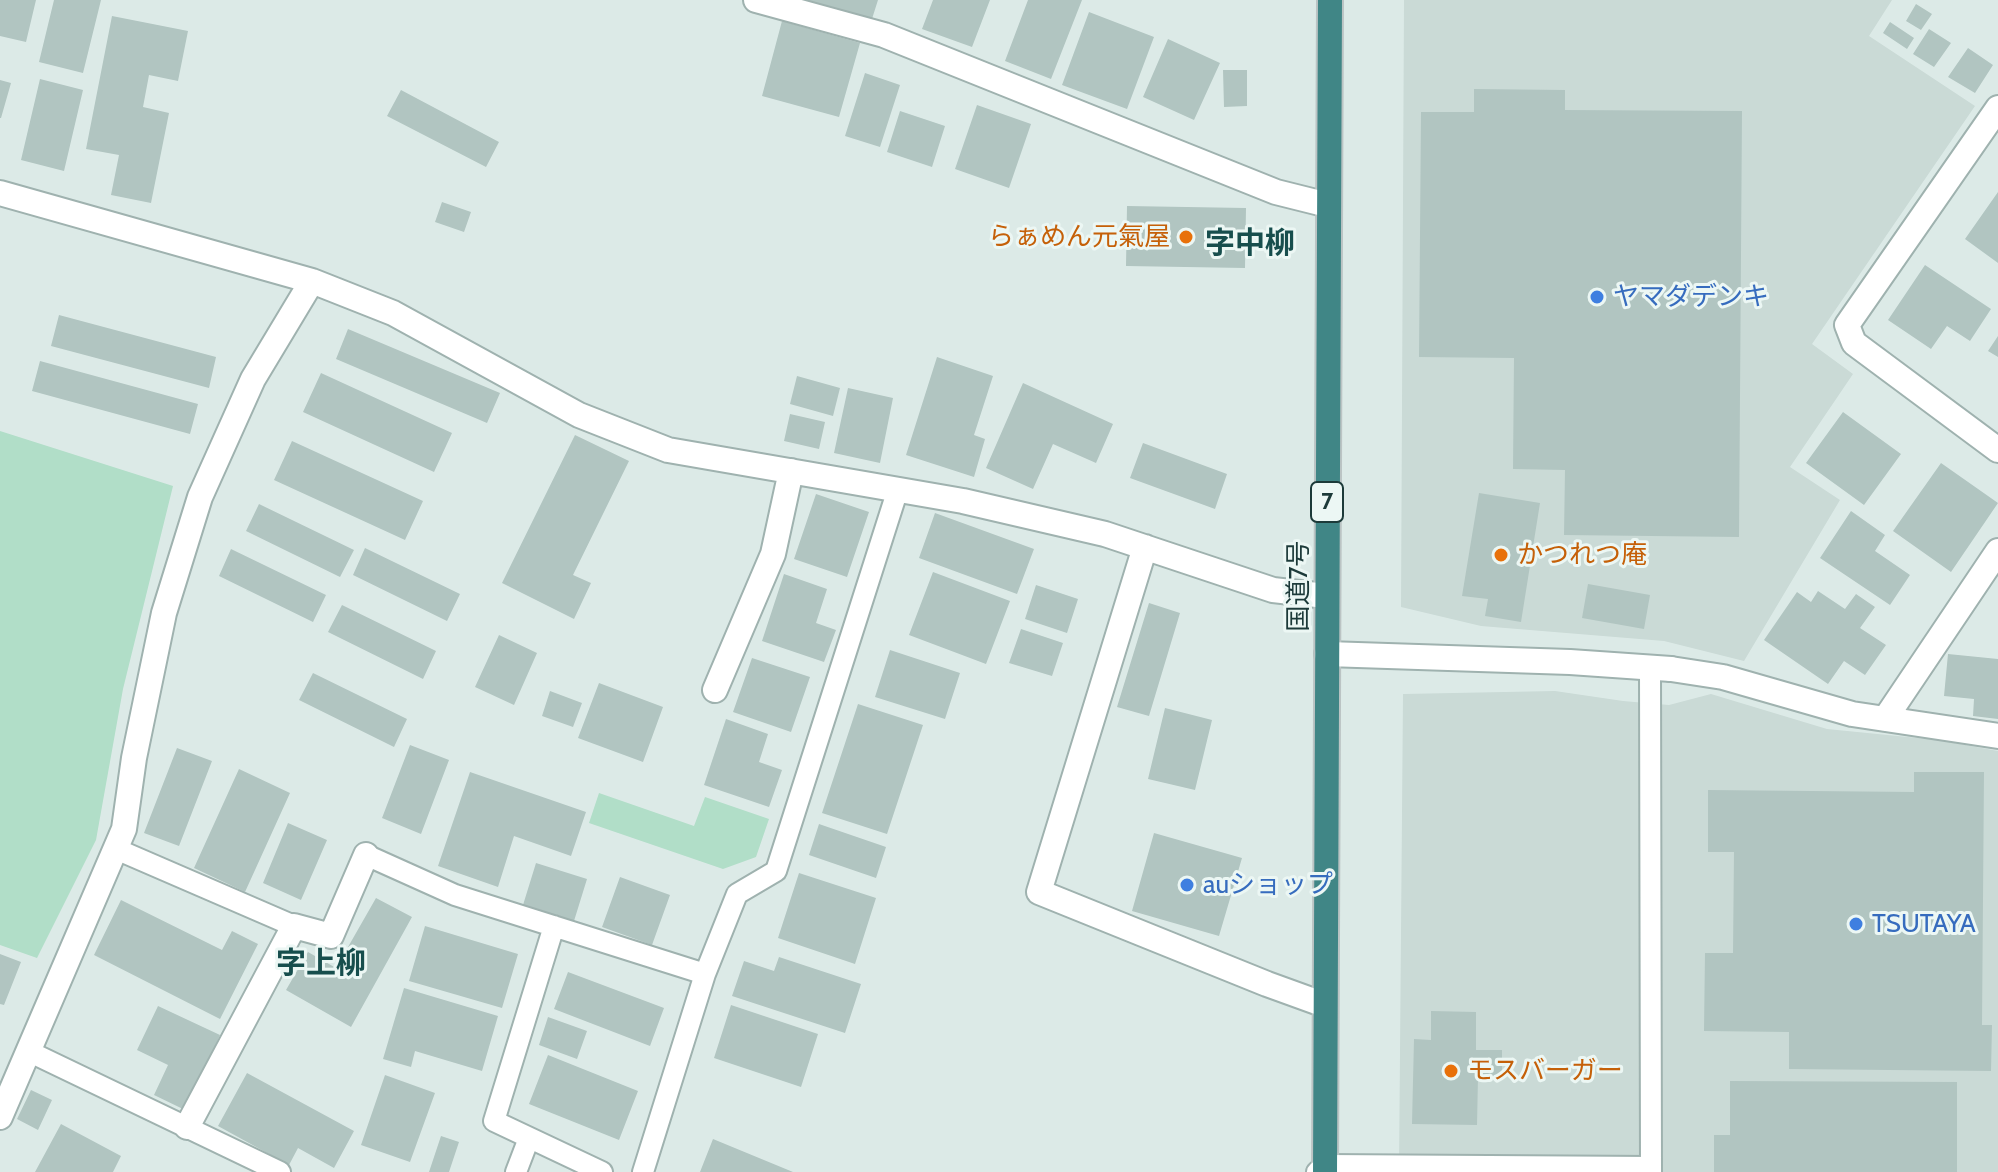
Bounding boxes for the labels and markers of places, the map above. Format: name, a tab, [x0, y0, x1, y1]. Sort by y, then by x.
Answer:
place label: らぁめん元氣屋	[988, 221, 1170, 253]
marker: らぁめん元氣屋	[1177, 228, 1195, 246]
place label: ヤマダデンキ	[1613, 281, 1769, 313]
marker: ヤマダデンキ	[1588, 288, 1606, 306]
place label: かつれつ庵	[1517, 539, 1647, 571]
marker: かつれつ庵	[1492, 546, 1510, 564]
place label: auショップ	[1203, 869, 1333, 901]
marker: auショップ	[1178, 876, 1196, 894]
place label: TSUTAYA	[1872, 908, 1976, 940]
marker: TSUTAYA	[1847, 915, 1865, 933]
place label: モスバーガー	[1467, 1055, 1623, 1087]
marker: モスバーガー	[1442, 1062, 1460, 1080]

